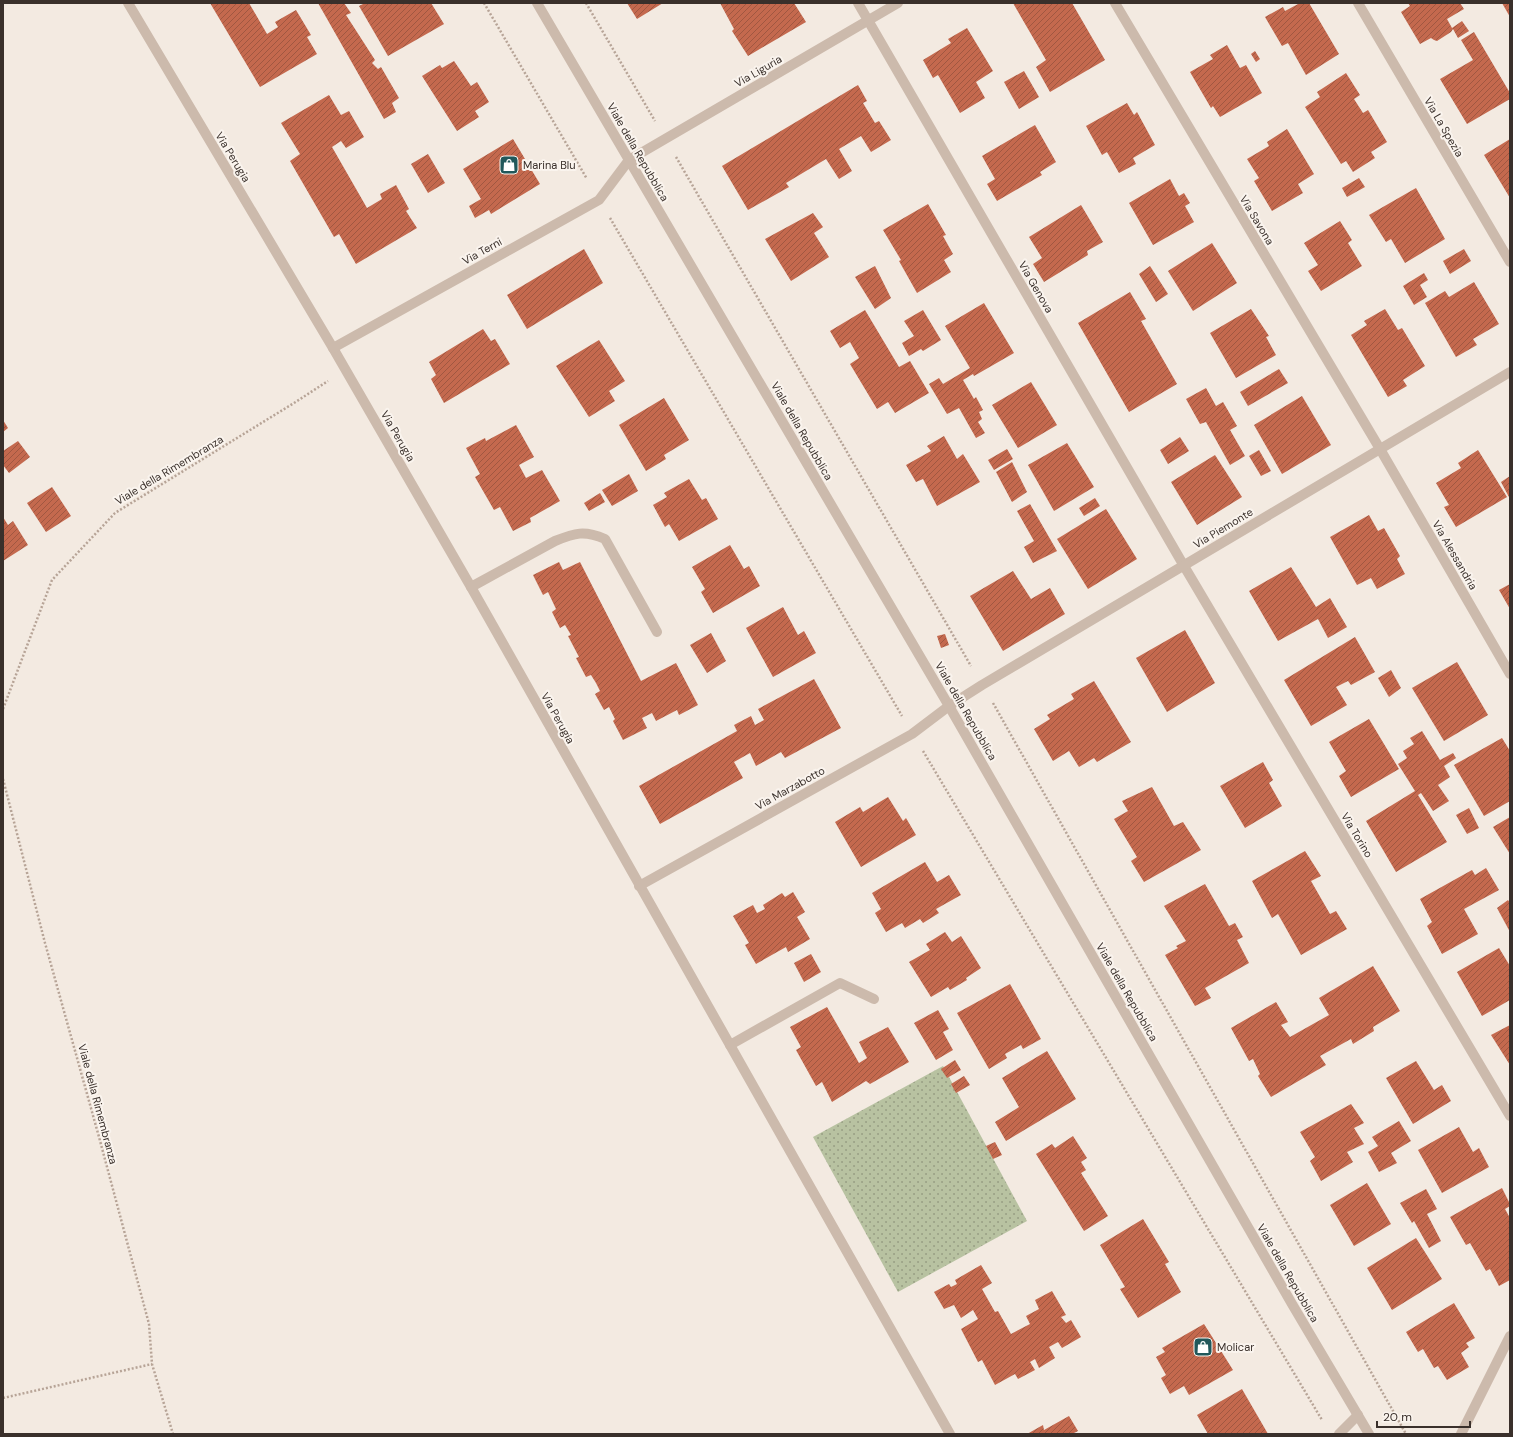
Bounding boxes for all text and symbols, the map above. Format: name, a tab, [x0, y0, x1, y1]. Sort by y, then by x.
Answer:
street label: Via Liguria	[732, 52, 784, 90]
street label: Via La Spezia	[1421, 95, 1467, 159]
street label: Viale della Repubblica	[604, 100, 672, 204]
street label: Via Perugia	[212, 129, 254, 185]
shop icon: Marina Blu	[498, 154, 520, 176]
place label: Marina Blu	[523, 158, 576, 172]
street label: Via Savona	[1237, 193, 1277, 247]
street label: Via Terni	[460, 234, 504, 268]
street label: Via Genova	[1016, 259, 1056, 315]
street label: Viale della Repubblica	[768, 379, 836, 483]
street label: Via Perugia	[378, 408, 418, 464]
street label: Viale della Rimembranza	[112, 432, 226, 508]
street label: Via Piemonte	[1191, 505, 1255, 551]
street label: Via Alessandria	[1429, 518, 1481, 592]
street label: Viale della Repubblica	[932, 659, 1000, 763]
street label: Via Perugia	[538, 690, 578, 746]
street label: Via Marzabotto	[753, 763, 827, 813]
street label: Via Torino	[1338, 810, 1376, 860]
street label: Viale della Repubblica	[1093, 940, 1161, 1044]
street label: Viale della Rimembranza	[75, 1042, 121, 1166]
street label: Viale della Repubblica	[1254, 1221, 1322, 1325]
shop icon: Molicar	[1192, 1336, 1214, 1358]
place label: Molicar	[1217, 1340, 1254, 1354]
scale bar	[1377, 1403, 1470, 1429]
text: 20 m	[1383, 1409, 1412, 1425]

